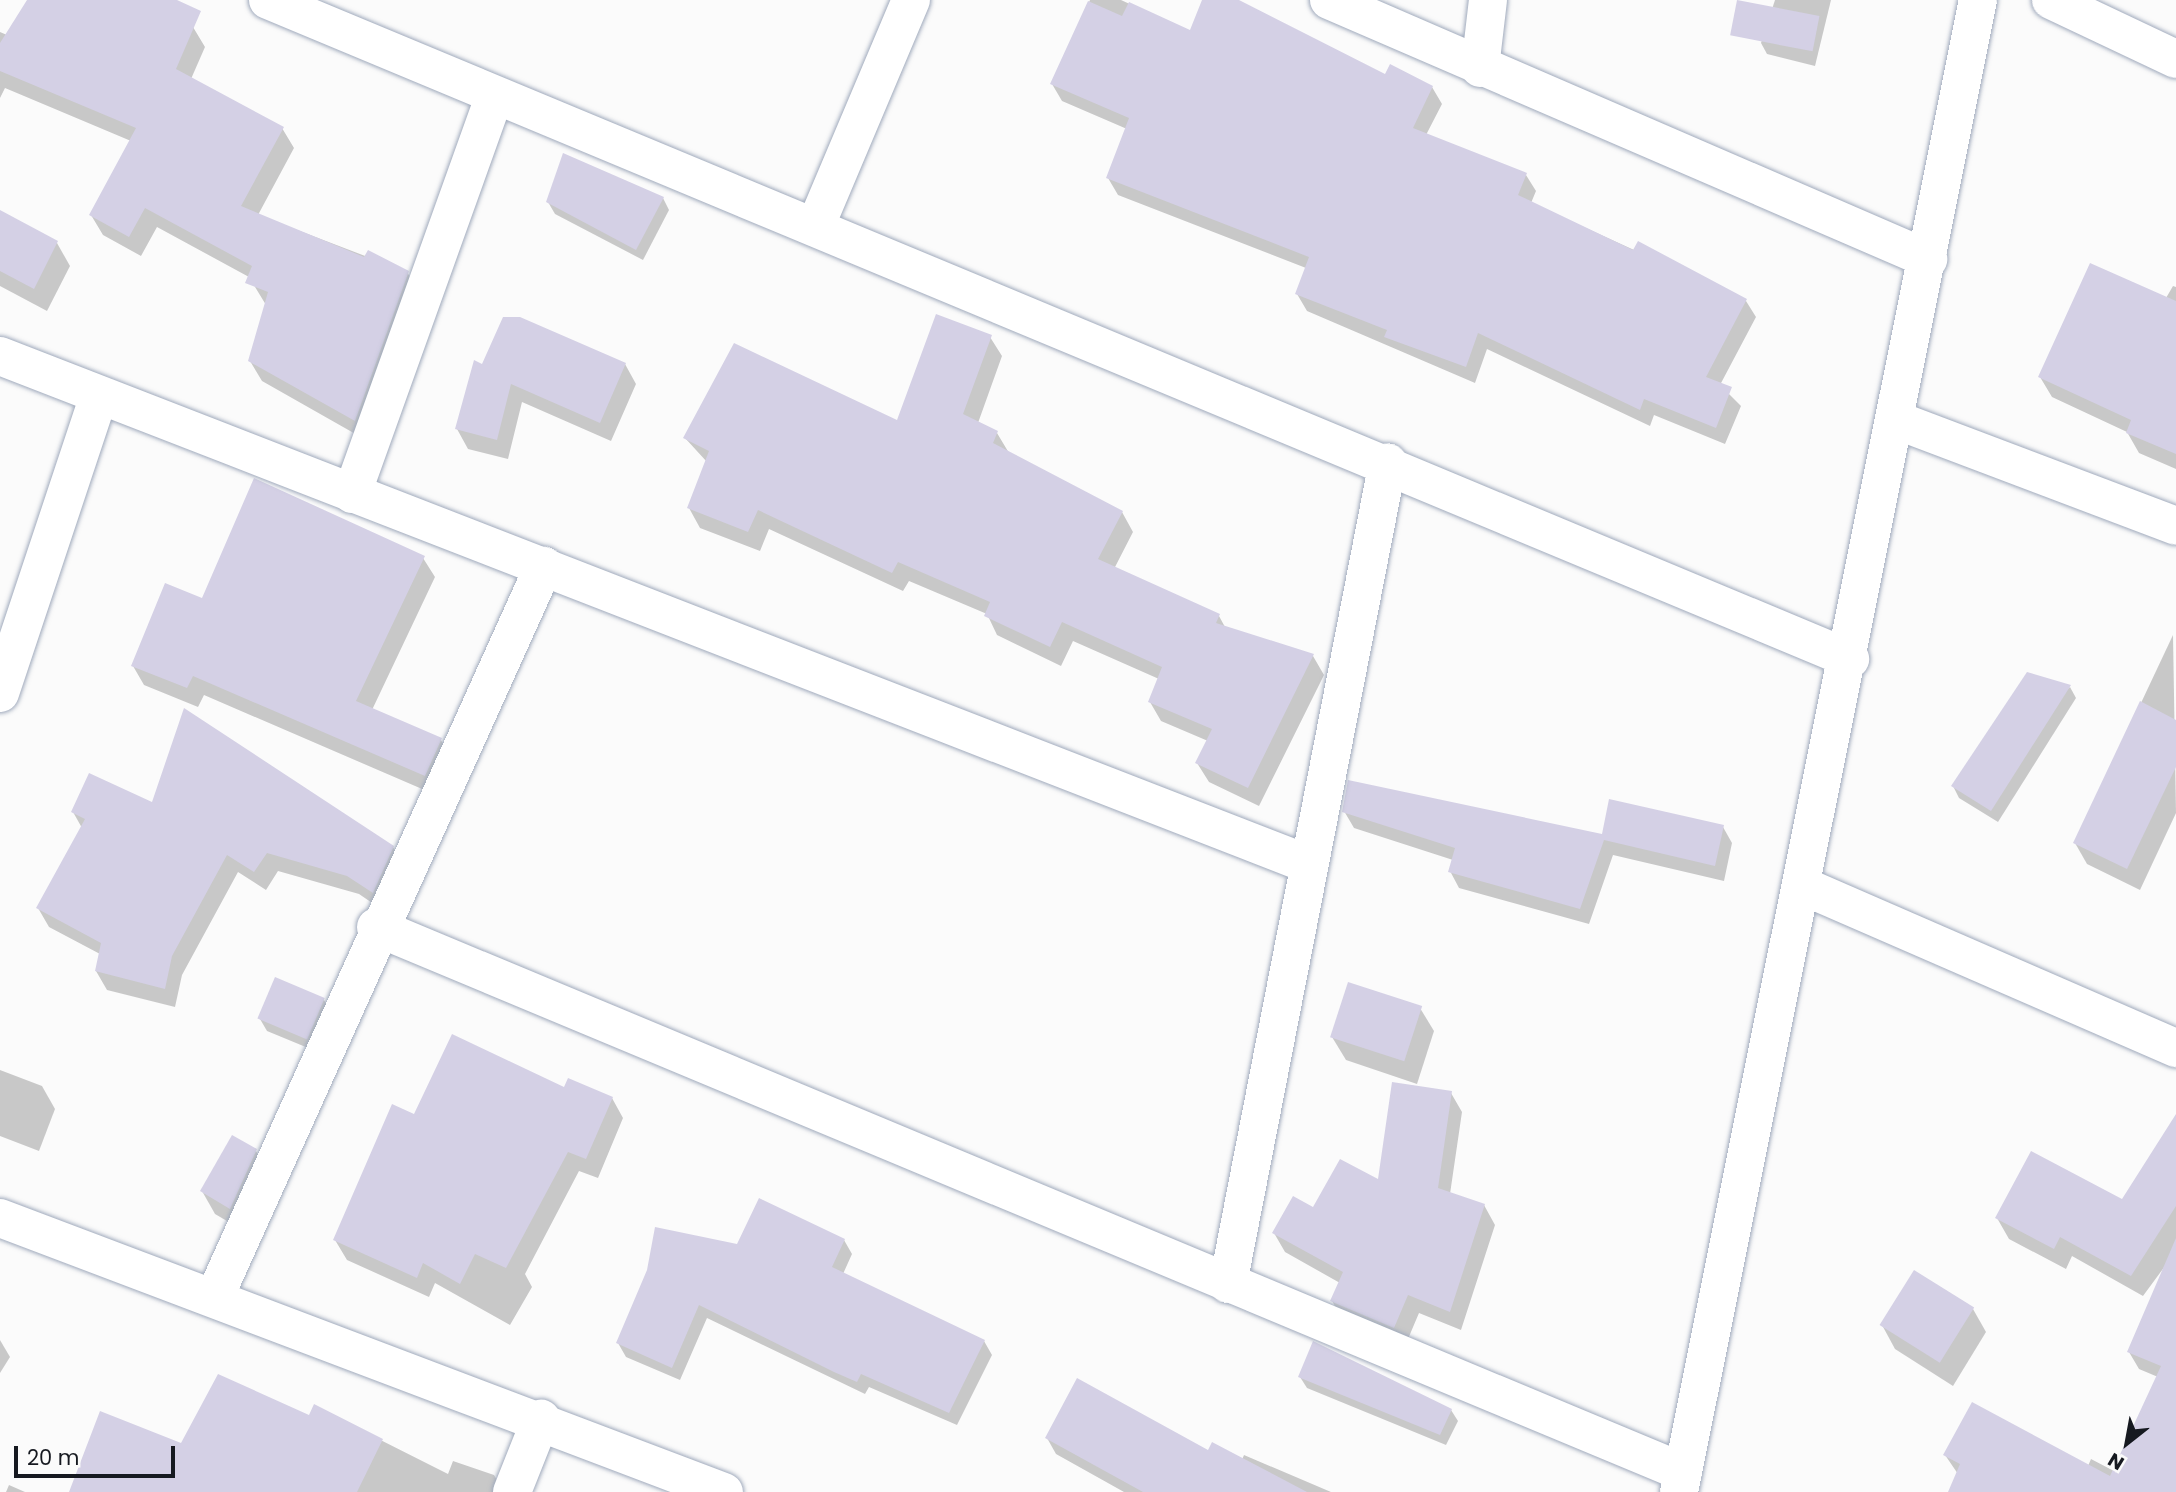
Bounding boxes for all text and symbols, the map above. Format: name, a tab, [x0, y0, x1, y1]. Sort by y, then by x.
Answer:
north arrow	[2092, 1408, 2162, 1478]
scale bar	[18, 1432, 178, 1476]
text: 20 m	[27, 1443, 80, 1472]
text: N	[2103, 1446, 2129, 1477]

